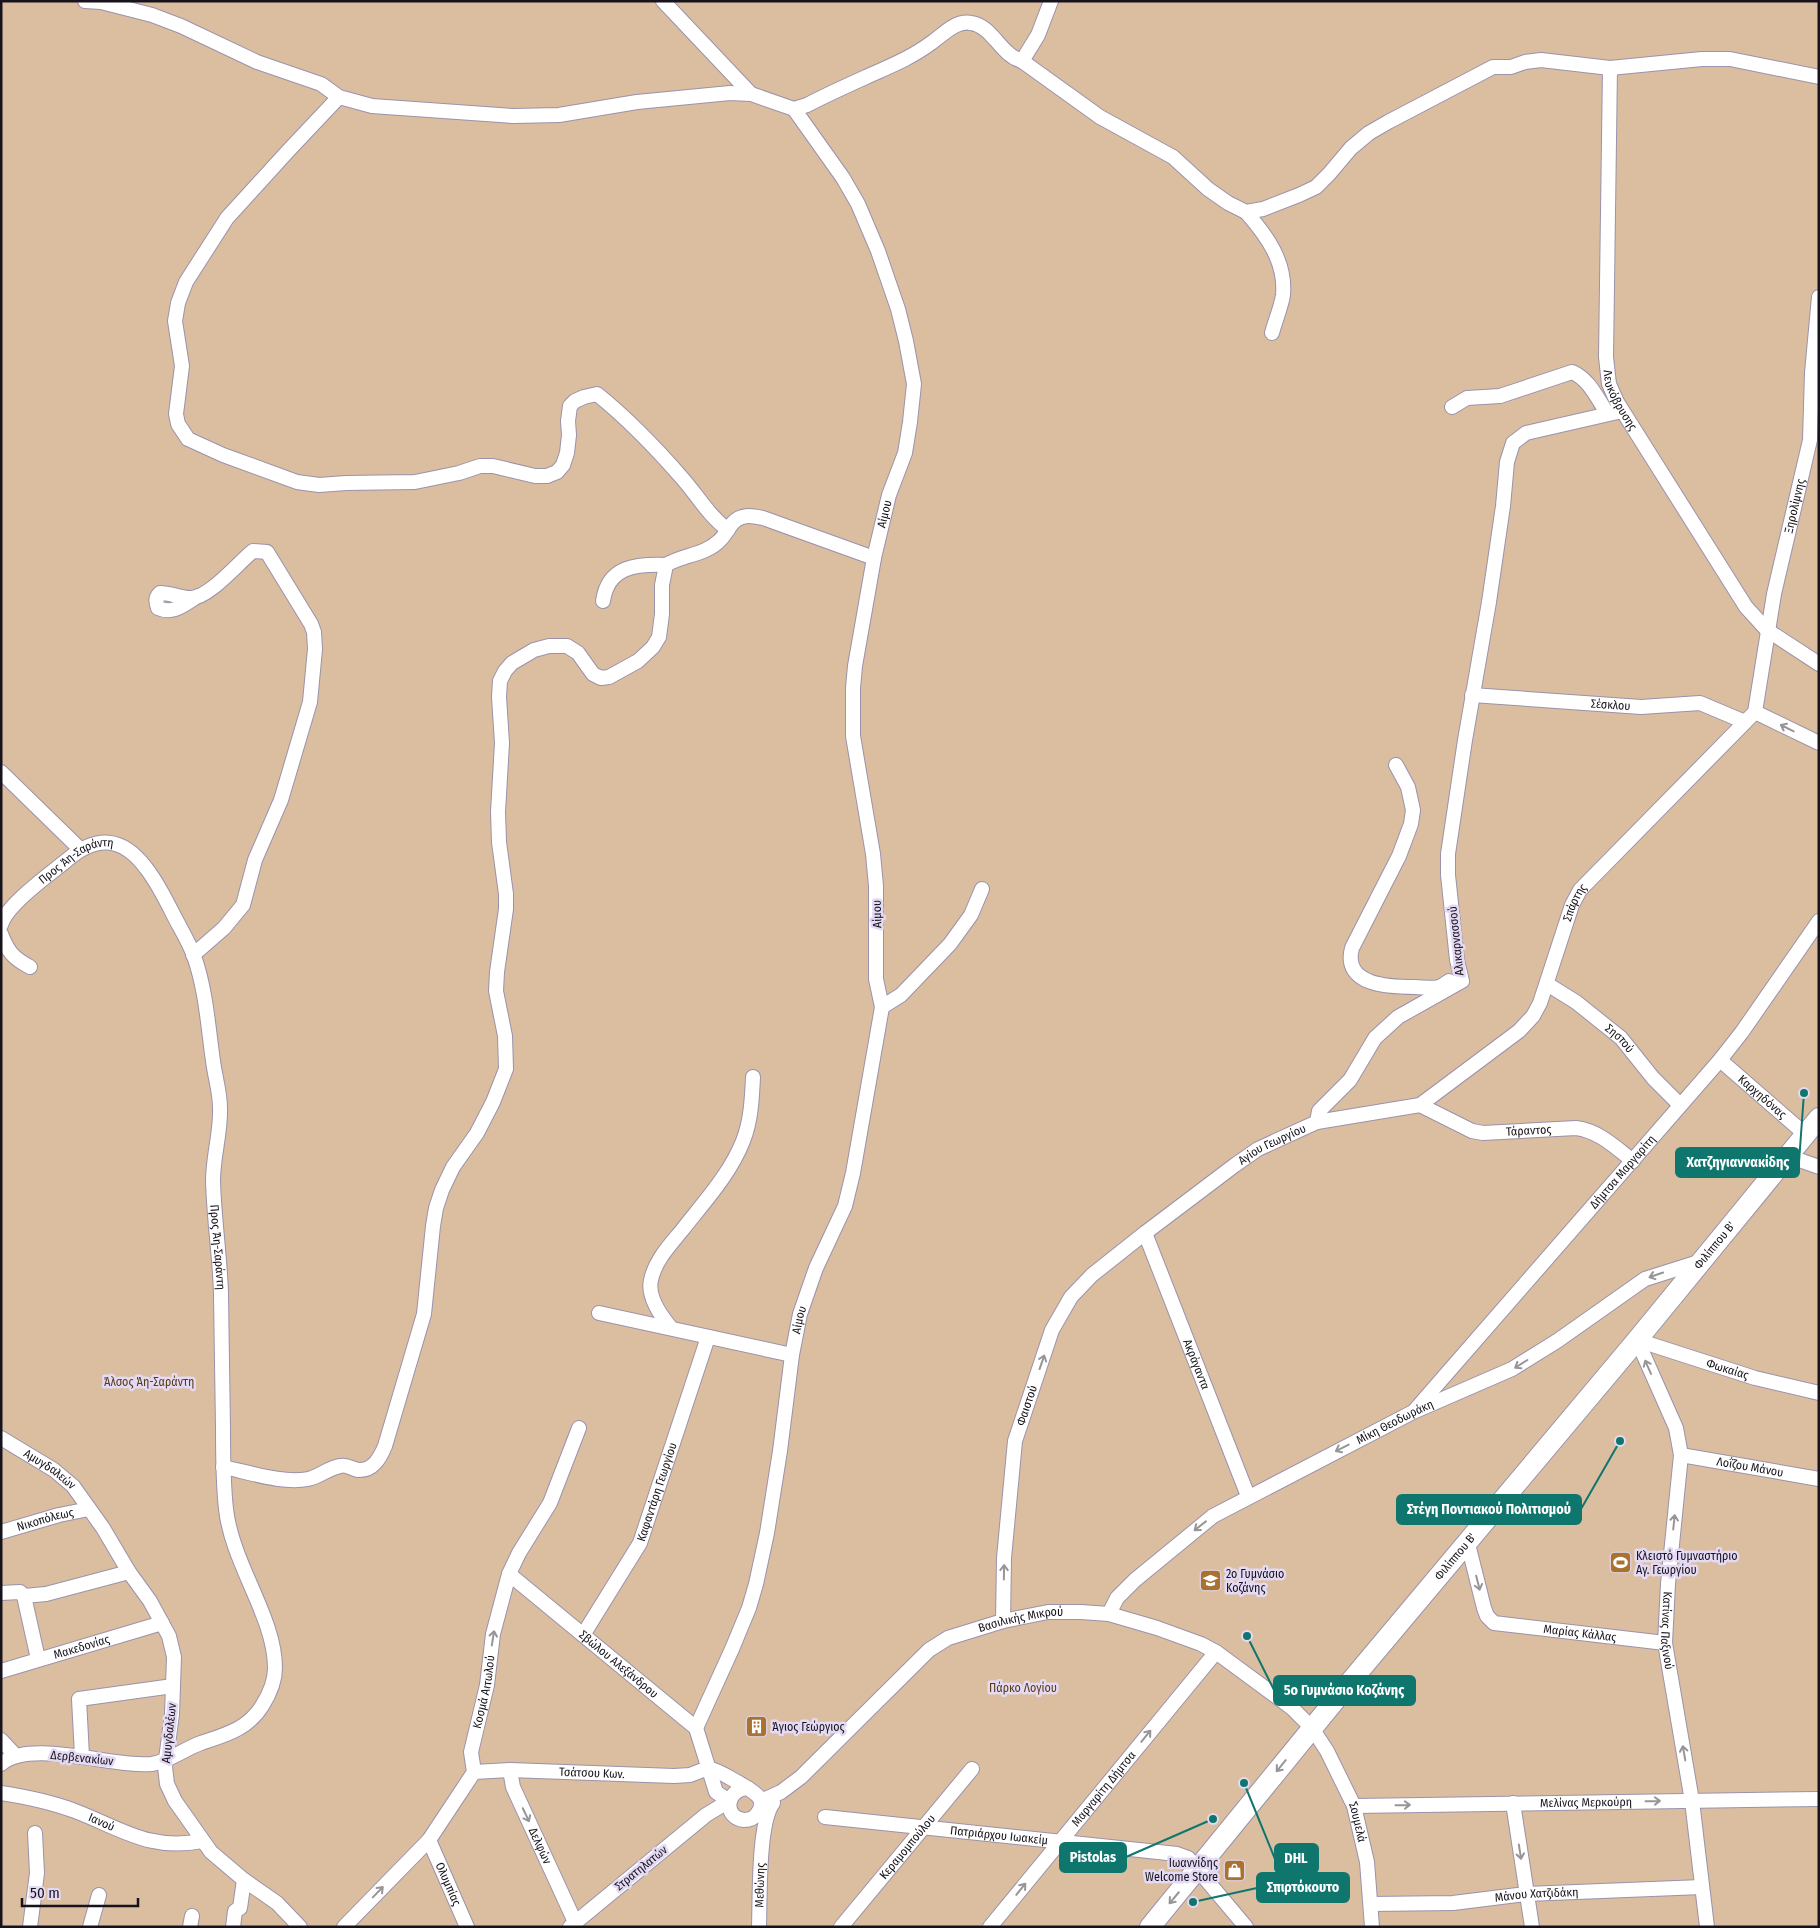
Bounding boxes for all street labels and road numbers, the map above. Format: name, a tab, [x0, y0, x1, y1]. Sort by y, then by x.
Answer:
street label: Λευκόβρυσης	[1600, 369, 1640, 433]
street label: Ξηρολίμνης	[1781, 477, 1808, 535]
street label: Αίμου	[874, 499, 895, 529]
street label: Σέσκλου	[1590, 696, 1631, 713]
street label: Προς Άη-Σαράντη	[36, 835, 115, 887]
street label: Σπάρτης	[1560, 880, 1590, 923]
street label: Αίμου	[870, 900, 884, 928]
street label: Αλικαρνασσού	[1445, 906, 1467, 976]
street label: Σηστού	[1602, 1021, 1637, 1055]
street label: Καρχηδόνας	[1735, 1072, 1789, 1122]
street label: Αγίου Γεωργίου	[1235, 1121, 1308, 1168]
street label: Τάραντος	[1506, 1122, 1552, 1139]
street label: Δήμτσα Μαργαρίτη	[1587, 1132, 1658, 1211]
street label: Προς Άη-Σαράντη	[207, 1204, 228, 1290]
street label: Φιλίππου Β'	[1691, 1219, 1738, 1272]
street label: Αίμου	[789, 1304, 809, 1335]
street label: Ακράγαντα	[1180, 1337, 1213, 1391]
street label: Φωκαίας	[1704, 1356, 1750, 1382]
street label: Φαιστού	[1014, 1383, 1040, 1427]
street label: Μίκη Θεοδωράκη	[1354, 1397, 1436, 1447]
street label: Καφαντάρη Γεωργίου	[634, 1441, 680, 1543]
street label: Αμυγδαλεών	[21, 1446, 79, 1493]
street label: Λοΐζου Μάνου	[1716, 1454, 1784, 1480]
street label: Νικοπόλεως	[15, 1505, 75, 1534]
street label: Φιλίππου Β'	[1432, 1530, 1479, 1583]
street label: Κατίνας Παξινού	[1658, 1591, 1676, 1671]
street label: Βασιλικής Μικρού	[977, 1605, 1063, 1635]
street label: Μαρίας Κάλλας	[1543, 1622, 1617, 1644]
street label: Σβώλου Αλεξάνδρου	[576, 1628, 661, 1701]
street label: Μακεδονίας	[52, 1632, 111, 1662]
street label: Κοσμά Αιτωλού	[470, 1654, 497, 1730]
street label: Αμυγδαλέων	[159, 1702, 179, 1764]
street label: Δερβενακίων	[50, 1748, 115, 1768]
street label: Μαργαρίτη Δήμτσα	[1069, 1748, 1139, 1829]
street label: Τσάτσου Κων.	[559, 1765, 625, 1781]
street label: Μελίνας Μερκούρη	[1540, 1795, 1632, 1810]
street label: Σουμελά	[1346, 1799, 1369, 1844]
street label: Ιανού	[86, 1810, 117, 1834]
street label: Κεραμομπούλου	[877, 1812, 938, 1882]
street label: Πατριάρχου Ιωακείμ	[949, 1823, 1049, 1847]
street label: Δελφών	[526, 1825, 555, 1867]
street label: Στρατηλατών	[612, 1842, 670, 1893]
street label: Ολυμπίας	[433, 1860, 464, 1908]
street label: Μεθώνης	[752, 1862, 768, 1908]
street label: Μάνου Χατζιδάκη	[1494, 1885, 1579, 1905]

